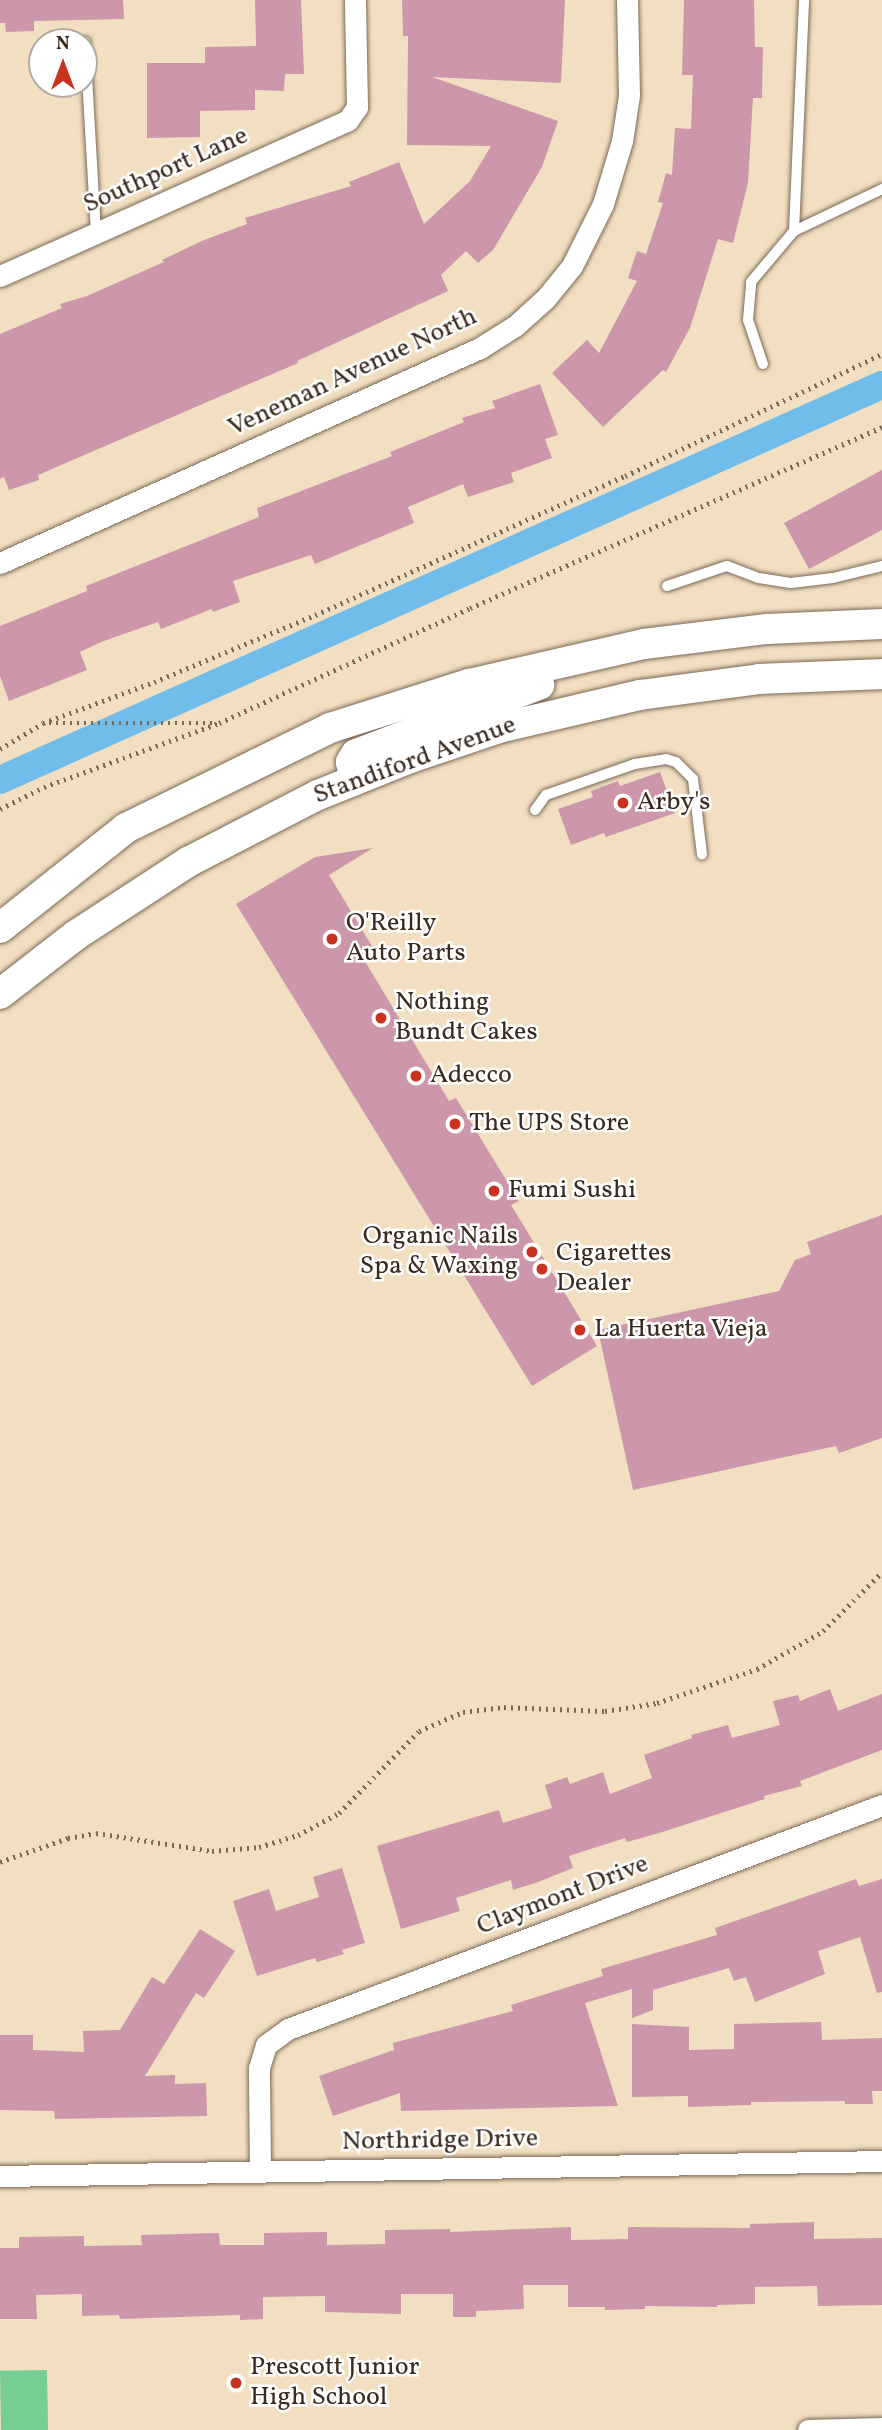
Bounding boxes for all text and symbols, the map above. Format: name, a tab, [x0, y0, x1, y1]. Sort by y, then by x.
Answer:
north arrow	[28, 28, 98, 98]
text: N	[56, 31, 70, 57]
street label: Southport Lane	[79, 121, 253, 221]
street label: Veneman Avenue North	[224, 302, 482, 444]
street label: Standiford Avenue	[310, 710, 520, 812]
place label: Arby's	[637, 787, 711, 819]
marker: Arby's	[615, 795, 631, 811]
place label: O'Reilly Auto Parts	[346, 908, 466, 970]
marker: O'Reilly Auto Parts	[324, 931, 340, 947]
place label: Nothing Bundt Cakes	[395, 987, 538, 1048]
marker: Nothing Bundt Cakes	[373, 1010, 389, 1026]
place label: Adecco	[430, 1060, 512, 1092]
marker: Adecco	[408, 1068, 424, 1084]
place label: The UPS Store	[469, 1108, 629, 1140]
marker: The UPS Store	[447, 1116, 463, 1132]
place label: Fumi Sushi	[508, 1175, 636, 1207]
marker: Fumi Sushi	[486, 1183, 502, 1199]
place label: Organic Nails Spa & Waxing	[359, 1221, 518, 1282]
place label: Cigarettes Dealer	[556, 1238, 671, 1300]
marker: Organic Nails Spa & Waxing	[524, 1244, 540, 1260]
marker: Cigarettes Dealer	[534, 1261, 550, 1277]
place label: La Huerta Vieja	[594, 1314, 768, 1346]
marker: La Huerta Vieja	[572, 1322, 588, 1338]
street label: Claymont Drive	[473, 1849, 653, 1943]
street label: Northridge Drive	[342, 2124, 538, 2158]
place label: Prescott Junior High School	[250, 2352, 419, 2414]
marker: Prescott Junior High School	[228, 2375, 244, 2391]

